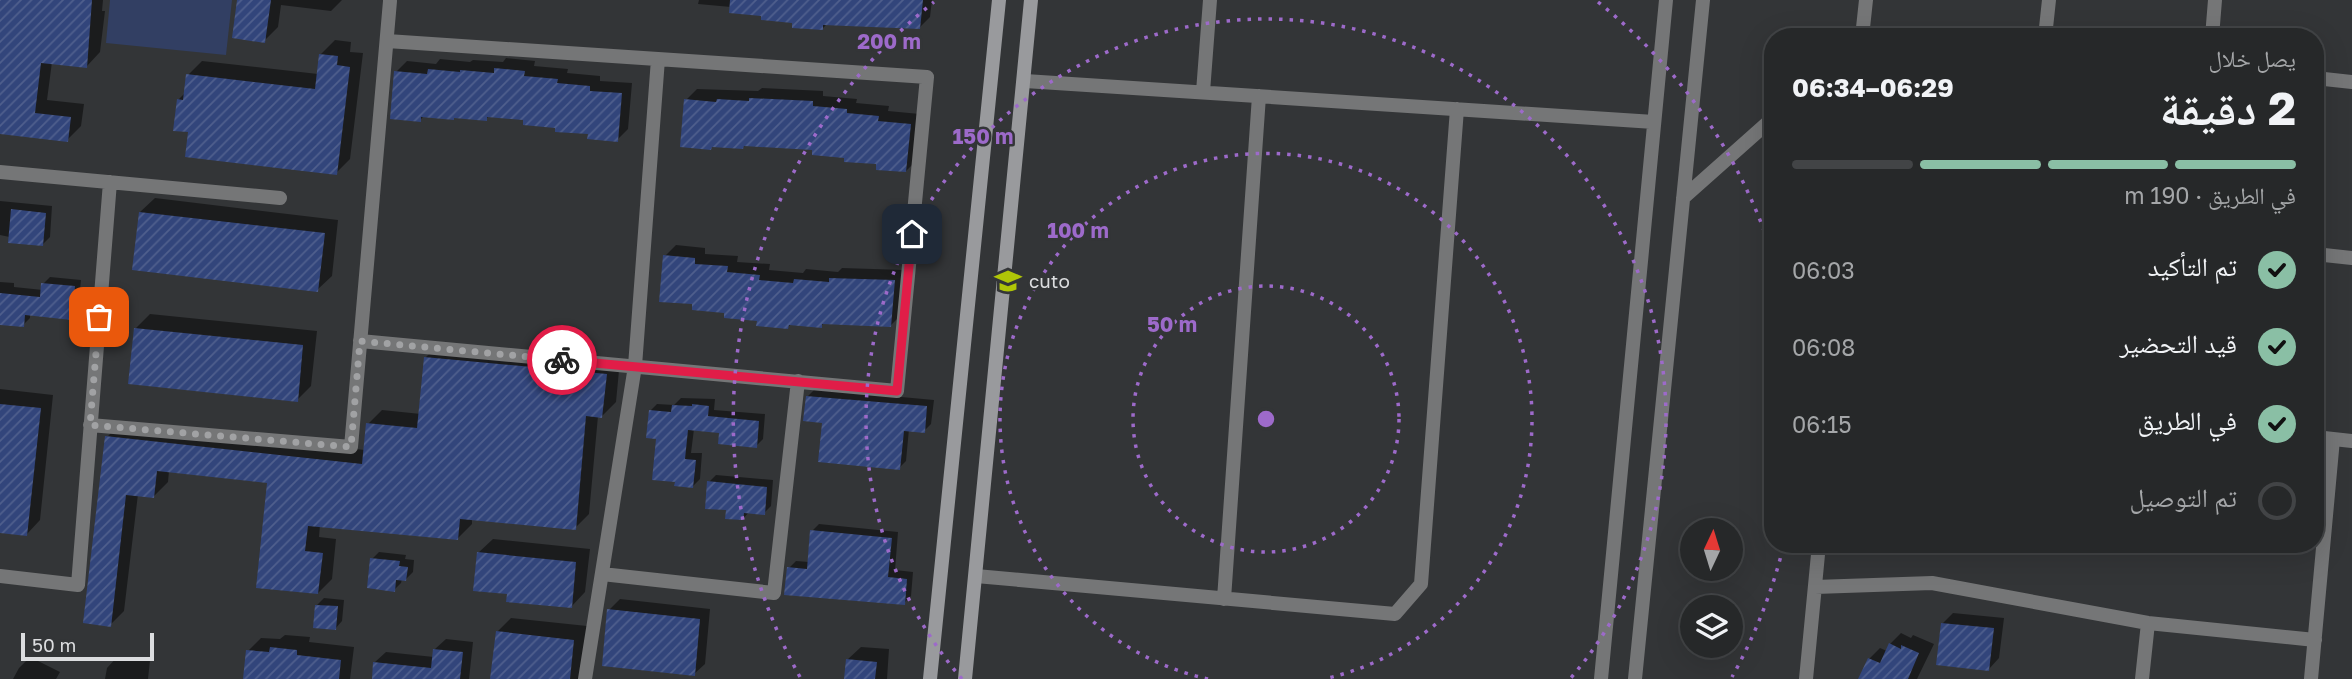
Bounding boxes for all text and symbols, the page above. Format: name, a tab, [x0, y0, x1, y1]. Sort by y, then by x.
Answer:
text: 200 m	[857, 28, 921, 54]
text: يصل خلال	[2209, 44, 2296, 72]
text: 06:29–06:34	[1792, 72, 1954, 103]
text: 2 دقيقة	[2160, 80, 2296, 135]
text: 150 m	[953, 123, 1013, 149]
text: في الطريق · 190 m	[2124, 181, 2296, 209]
pin	[882, 204, 942, 264]
icon: home	[893, 215, 931, 253]
text: 100 m	[1047, 217, 1109, 243]
text: تم التأكيد	[2148, 251, 2237, 282]
icon: check	[2258, 251, 2296, 289]
text: 06:03	[1792, 256, 1855, 284]
school or university icon: cuto	[993, 266, 1023, 296]
place label: cuto	[1029, 269, 1070, 292]
pin	[69, 287, 129, 347]
icon: bag	[80, 298, 118, 336]
text: 50 m	[1147, 311, 1197, 337]
courier	[527, 325, 597, 395]
text: قيد التحضير	[2119, 328, 2237, 359]
icon: check	[2258, 328, 2296, 366]
text: 06:08	[1792, 333, 1855, 361]
icon: bike	[543, 341, 581, 379]
text: في الطريق	[2138, 405, 2237, 436]
icon: check	[2258, 405, 2296, 443]
centre of rings	[1254, 407, 1278, 431]
text: 06:15	[1792, 410, 1852, 438]
text: تم التوصيل	[2129, 482, 2237, 513]
north arrow	[1680, 518, 1743, 581]
map controls	[1680, 518, 1743, 658]
button: layers	[1680, 595, 1743, 658]
scale bar	[21, 630, 154, 662]
text: 50 m	[32, 633, 76, 656]

